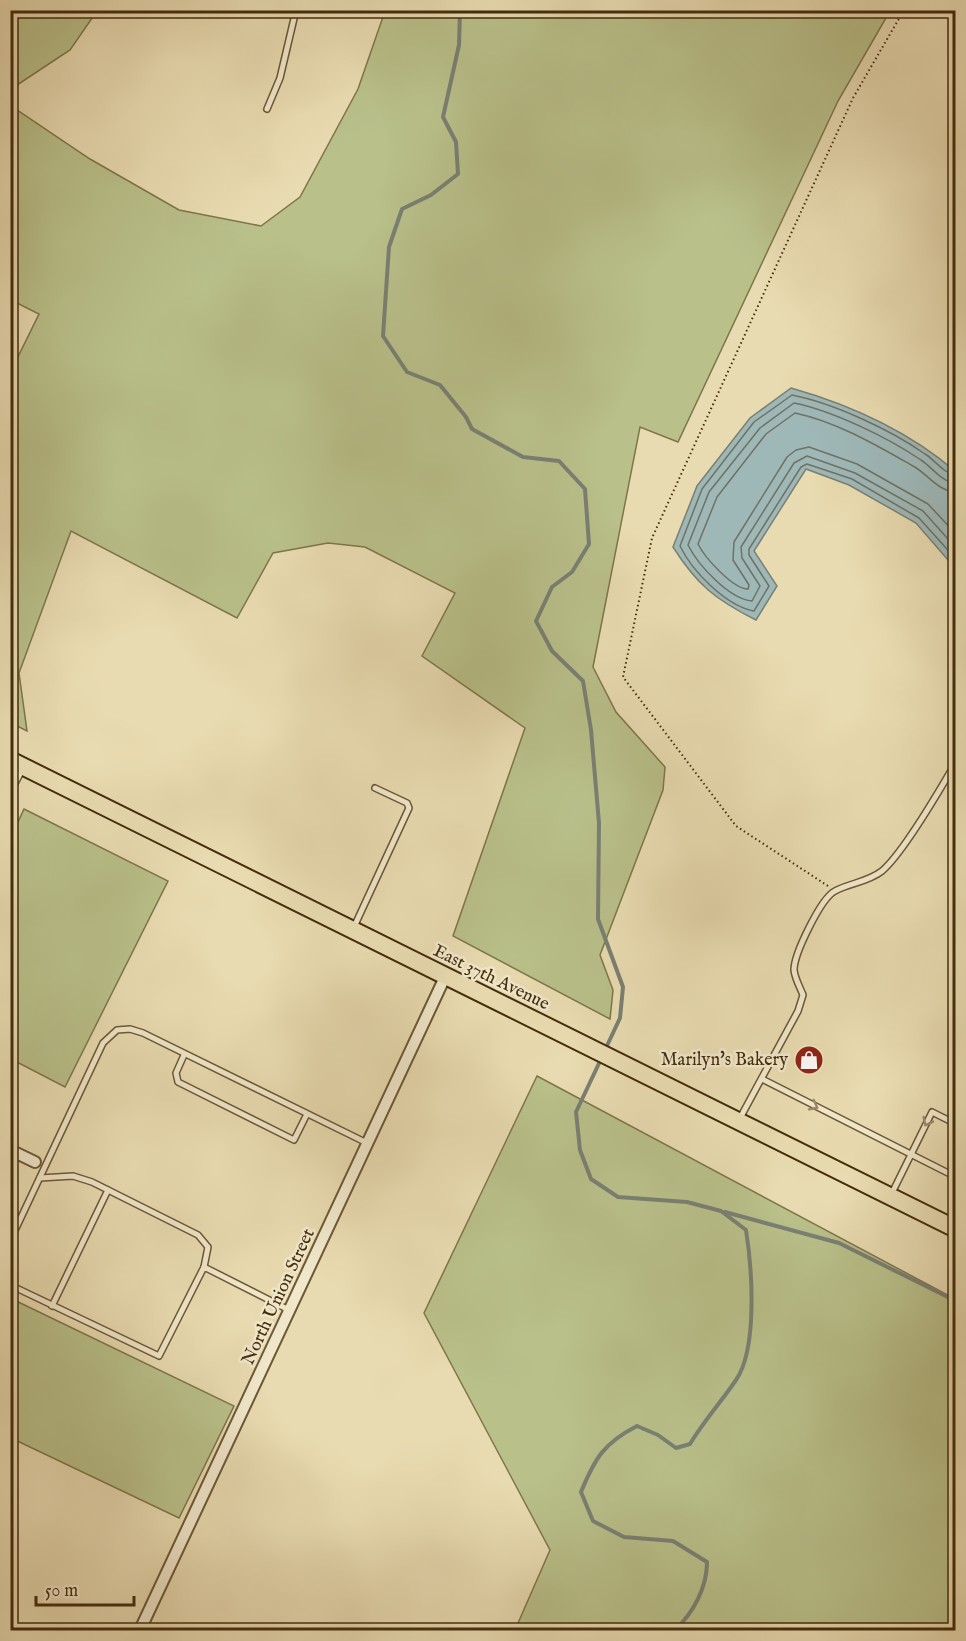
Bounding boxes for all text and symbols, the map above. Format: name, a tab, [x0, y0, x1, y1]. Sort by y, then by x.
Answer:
street label: East 37th Avenue	[429, 940, 553, 1016]
shop icon: Marilyn's Bakery	[793, 1044, 825, 1076]
place label: Marilyn's Bakery	[661, 1049, 788, 1072]
one-way arrow	[807, 1099, 818, 1110]
one-way arrow	[923, 1116, 934, 1127]
street label: North Union Street	[237, 1225, 321, 1369]
scale bar	[36, 1569, 134, 1607]
text: 50 m	[45, 1580, 78, 1603]

